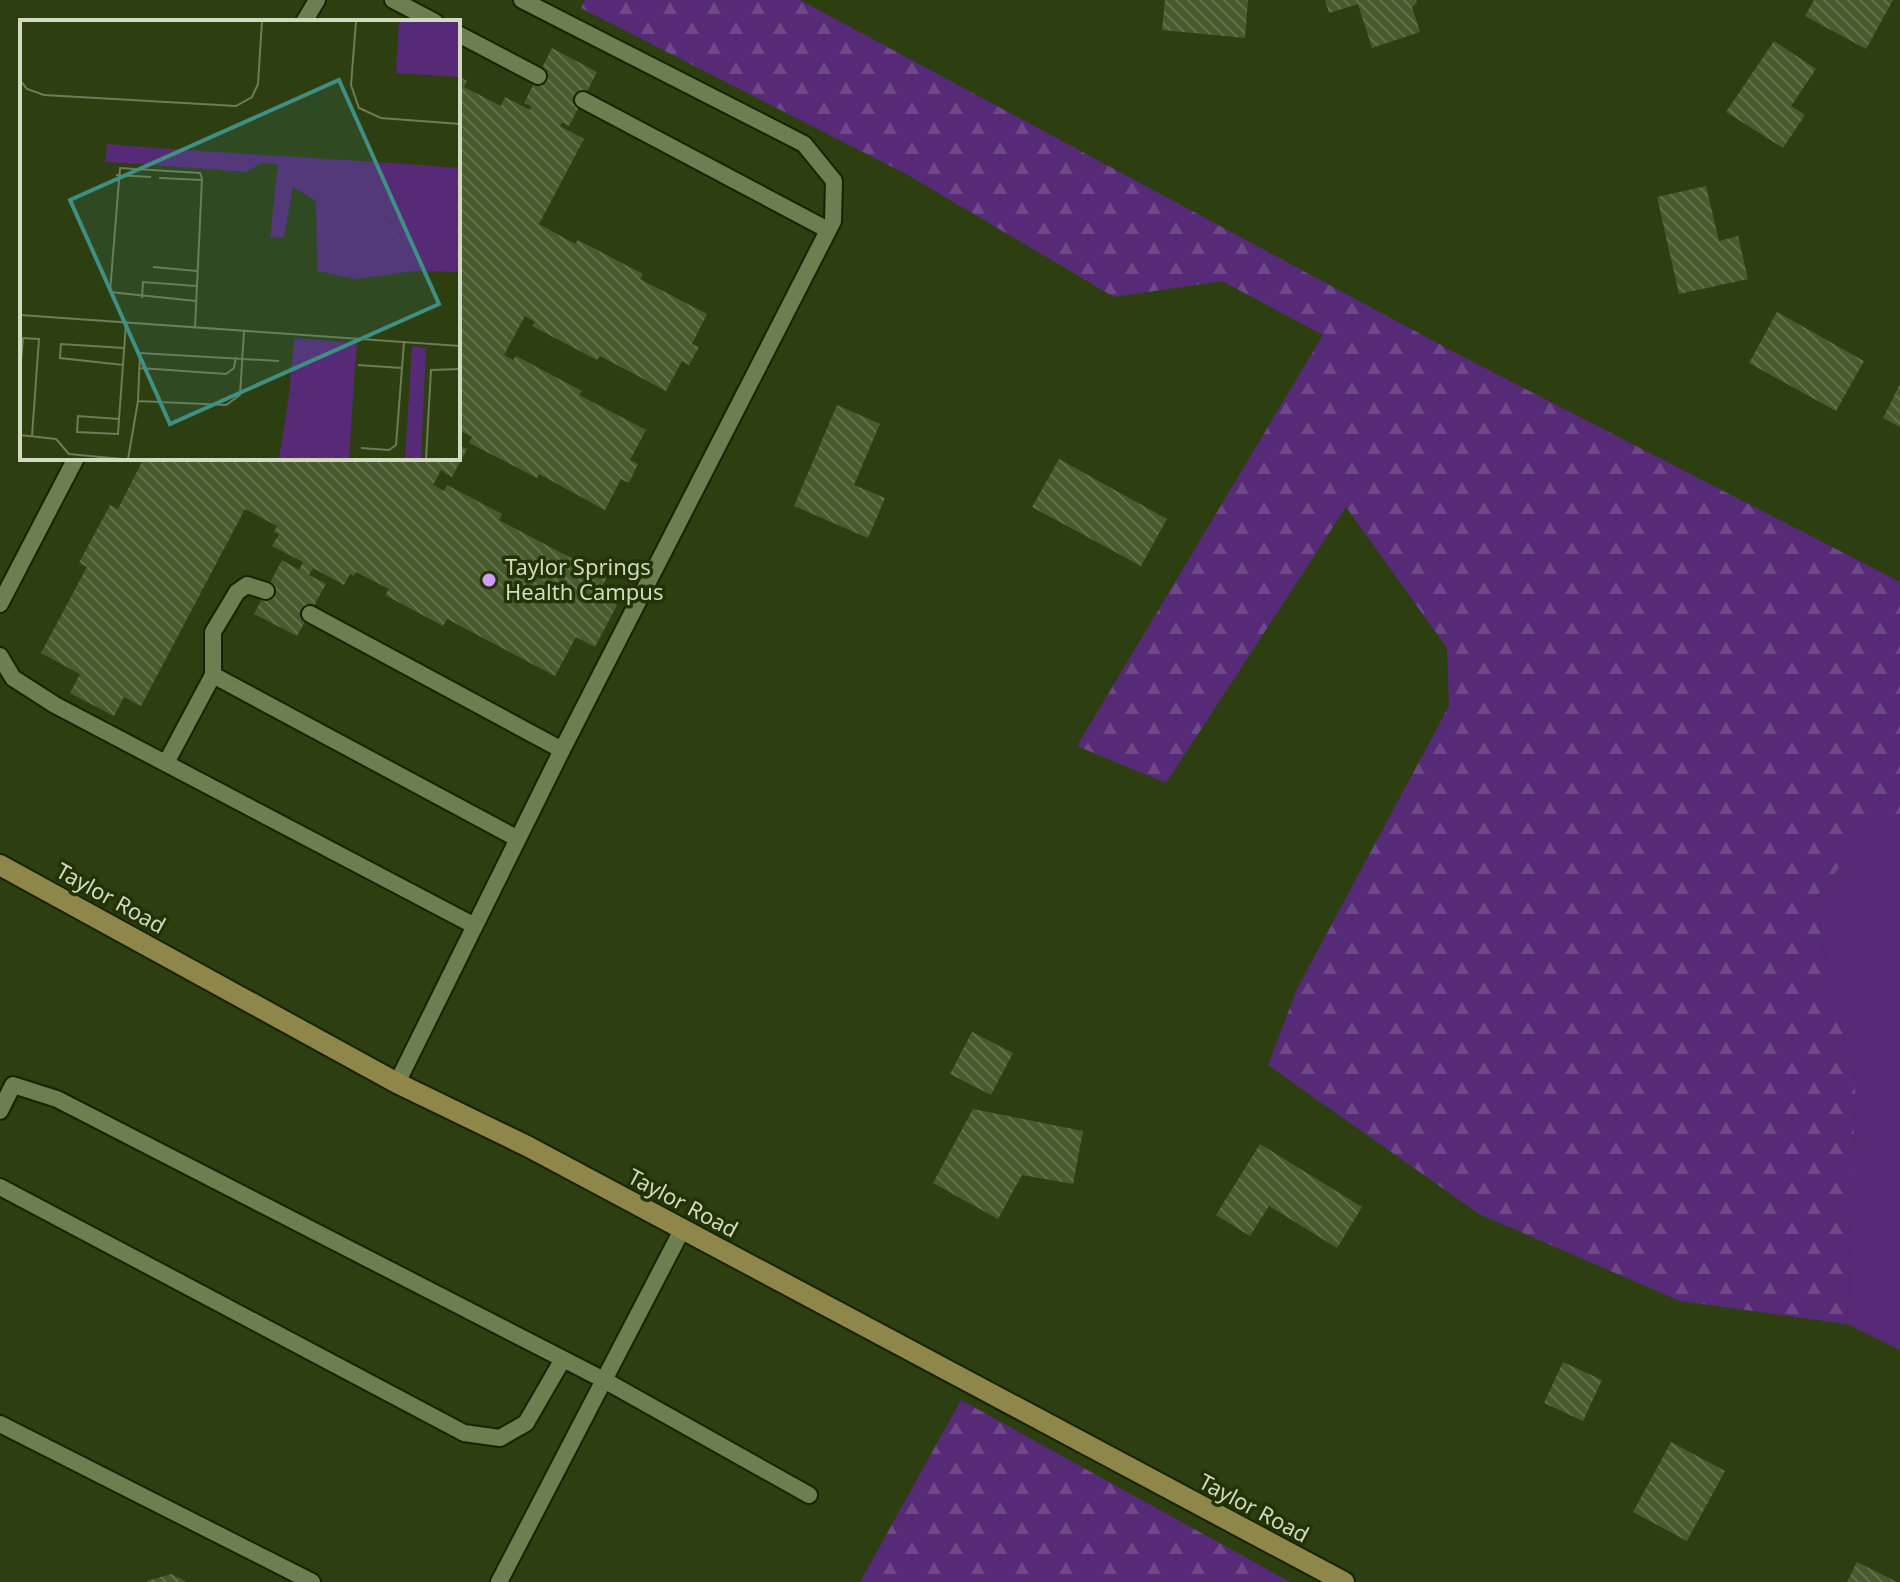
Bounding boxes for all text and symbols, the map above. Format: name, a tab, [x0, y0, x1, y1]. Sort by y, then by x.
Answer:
inset map	[20, 20, 460, 460]
place label: Taylor Springs Health Campus	[505, 551, 663, 606]
marker: Taylor Springs Health Campus	[480, 571, 498, 589]
street label: Taylor Road	[51, 855, 172, 940]
street label: Taylor Road	[623, 1161, 744, 1244]
street label: Taylor Road	[1194, 1466, 1315, 1549]

